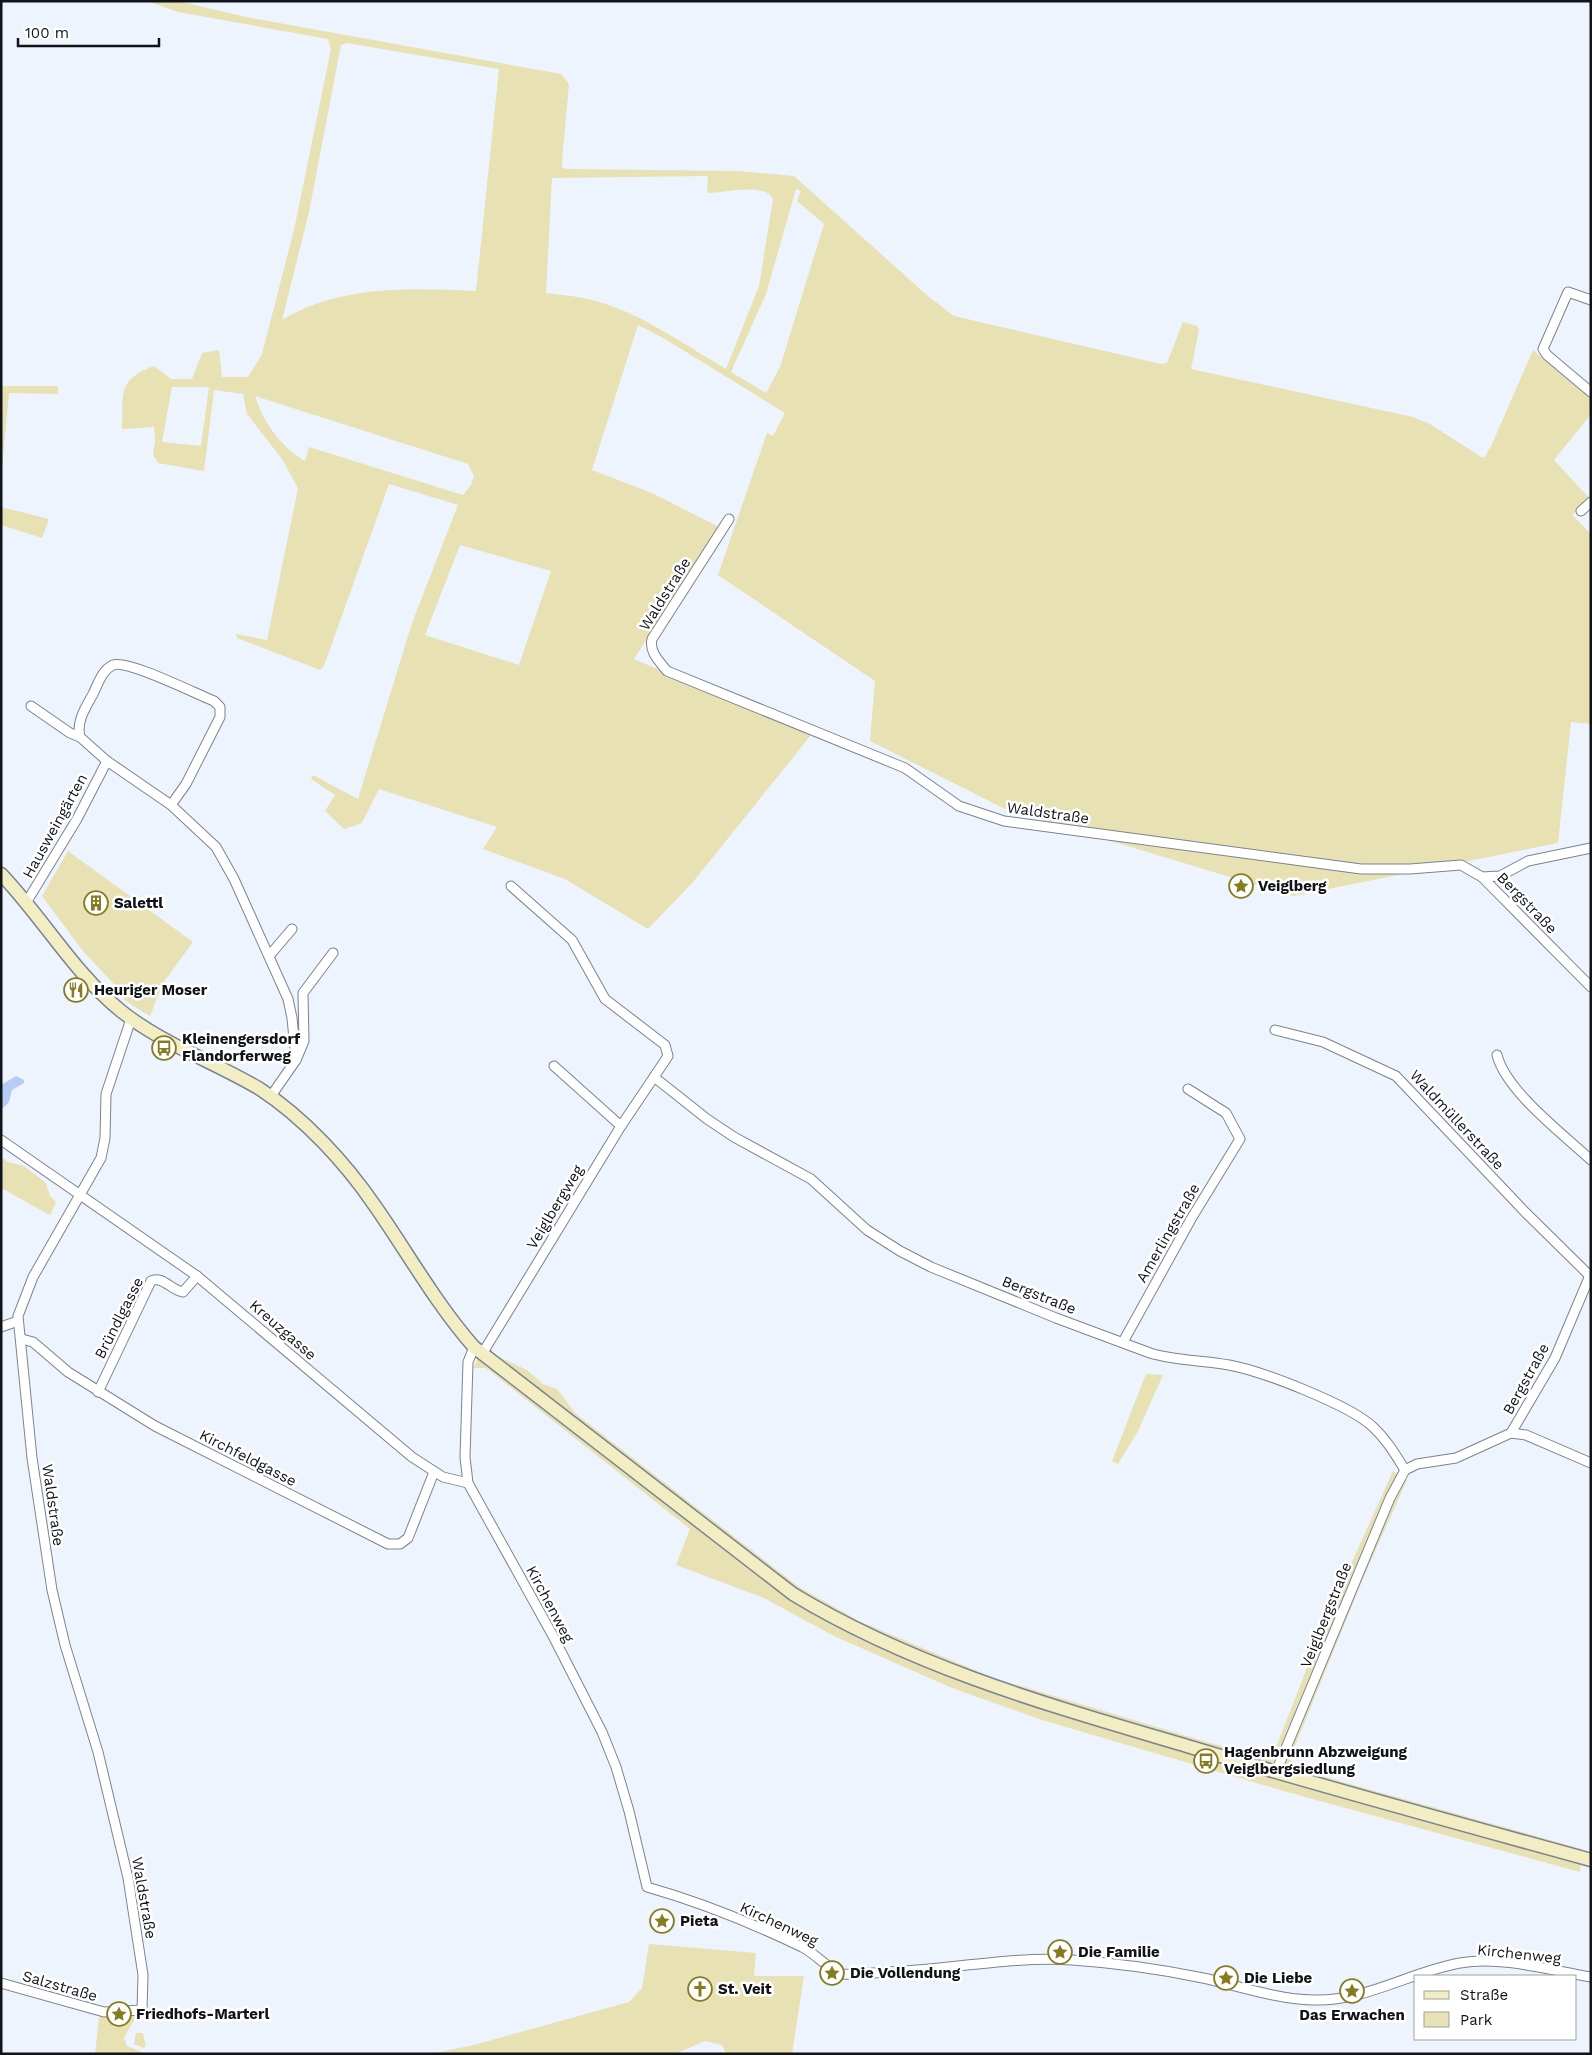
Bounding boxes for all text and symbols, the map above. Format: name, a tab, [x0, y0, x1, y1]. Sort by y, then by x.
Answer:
scale bar	[18, 15, 159, 47]
text: 100 m	[25, 24, 69, 42]
street label: Waldstraße	[635, 554, 695, 634]
street label: Hausweingärten	[19, 771, 91, 881]
street label: Waldstraße	[1006, 798, 1090, 828]
street label: Bergstraße	[1493, 868, 1561, 938]
place icon: Veiglberg	[1228, 873, 1254, 899]
place label: Veiglberg	[1258, 877, 1327, 895]
building icon: Salettl	[83, 890, 109, 916]
place label: Salettl	[114, 894, 163, 912]
restaurant icon: Heuriger Moser	[63, 977, 89, 1003]
place label: Heuriger Moser	[94, 981, 208, 999]
place label: Kleinengersdorf Flandorferweg	[182, 1030, 301, 1065]
bus stop icon: Kleinengersdorf Flandorferweg	[151, 1035, 177, 1061]
street label: Waldmüllerstraße	[1406, 1066, 1508, 1174]
street label: Veiglbergweg	[523, 1162, 587, 1252]
street label: Amerlingstraße	[1132, 1180, 1204, 1286]
street label: Bergstraße	[999, 1272, 1079, 1318]
street label: Bründlgasse	[91, 1274, 147, 1362]
street label: Kreuzgasse	[246, 1296, 320, 1364]
street label: Bergstraße	[1499, 1340, 1553, 1418]
street label: Kirchfeldgasse	[196, 1426, 300, 1490]
street label: Waldstraße	[38, 1463, 68, 1547]
street label: Veiglbergstraße	[1297, 1559, 1355, 1671]
street label: Kirchenweg	[522, 1563, 578, 1645]
place label: Hagenbrunn Abzweigung Veiglbergsiedlung	[1224, 1743, 1408, 1778]
bus stop icon: Hagenbrunn Abzweigung Veiglbergsiedlung	[1193, 1748, 1219, 1774]
street label: Waldstraße	[128, 1856, 160, 1940]
street label: Kirchenweg	[737, 1898, 821, 1950]
place icon: Pieta	[649, 1908, 675, 1934]
place label: Pieta	[680, 1912, 719, 1930]
place icon: Die Familie	[1047, 1939, 1073, 1965]
street label: Kirchenweg	[1476, 1941, 1562, 1967]
place label: Die Familie	[1078, 1943, 1160, 1961]
place icon: Die Vollendung	[819, 1960, 845, 1986]
place label: Die Vollendung	[850, 1964, 961, 1982]
place icon: Die Liebe	[1213, 1965, 1239, 1991]
street label: Salzstraße	[20, 1967, 100, 2005]
place label: Die Liebe	[1244, 1969, 1313, 1987]
legend	[1414, 1975, 1577, 2040]
church icon: St. Veit	[687, 1976, 713, 2002]
place icon: Das Erwachen	[1339, 1978, 1365, 2004]
place label: St. Veit	[718, 1980, 772, 1998]
text: Straße	[1460, 1986, 1508, 2004]
place icon: Friedhofs-Marterl	[106, 2001, 132, 2027]
place label: Friedhofs-Marterl	[136, 2005, 269, 2023]
place label: Das Erwachen	[1299, 2006, 1405, 2024]
text: Park	[1460, 2011, 1493, 2029]

